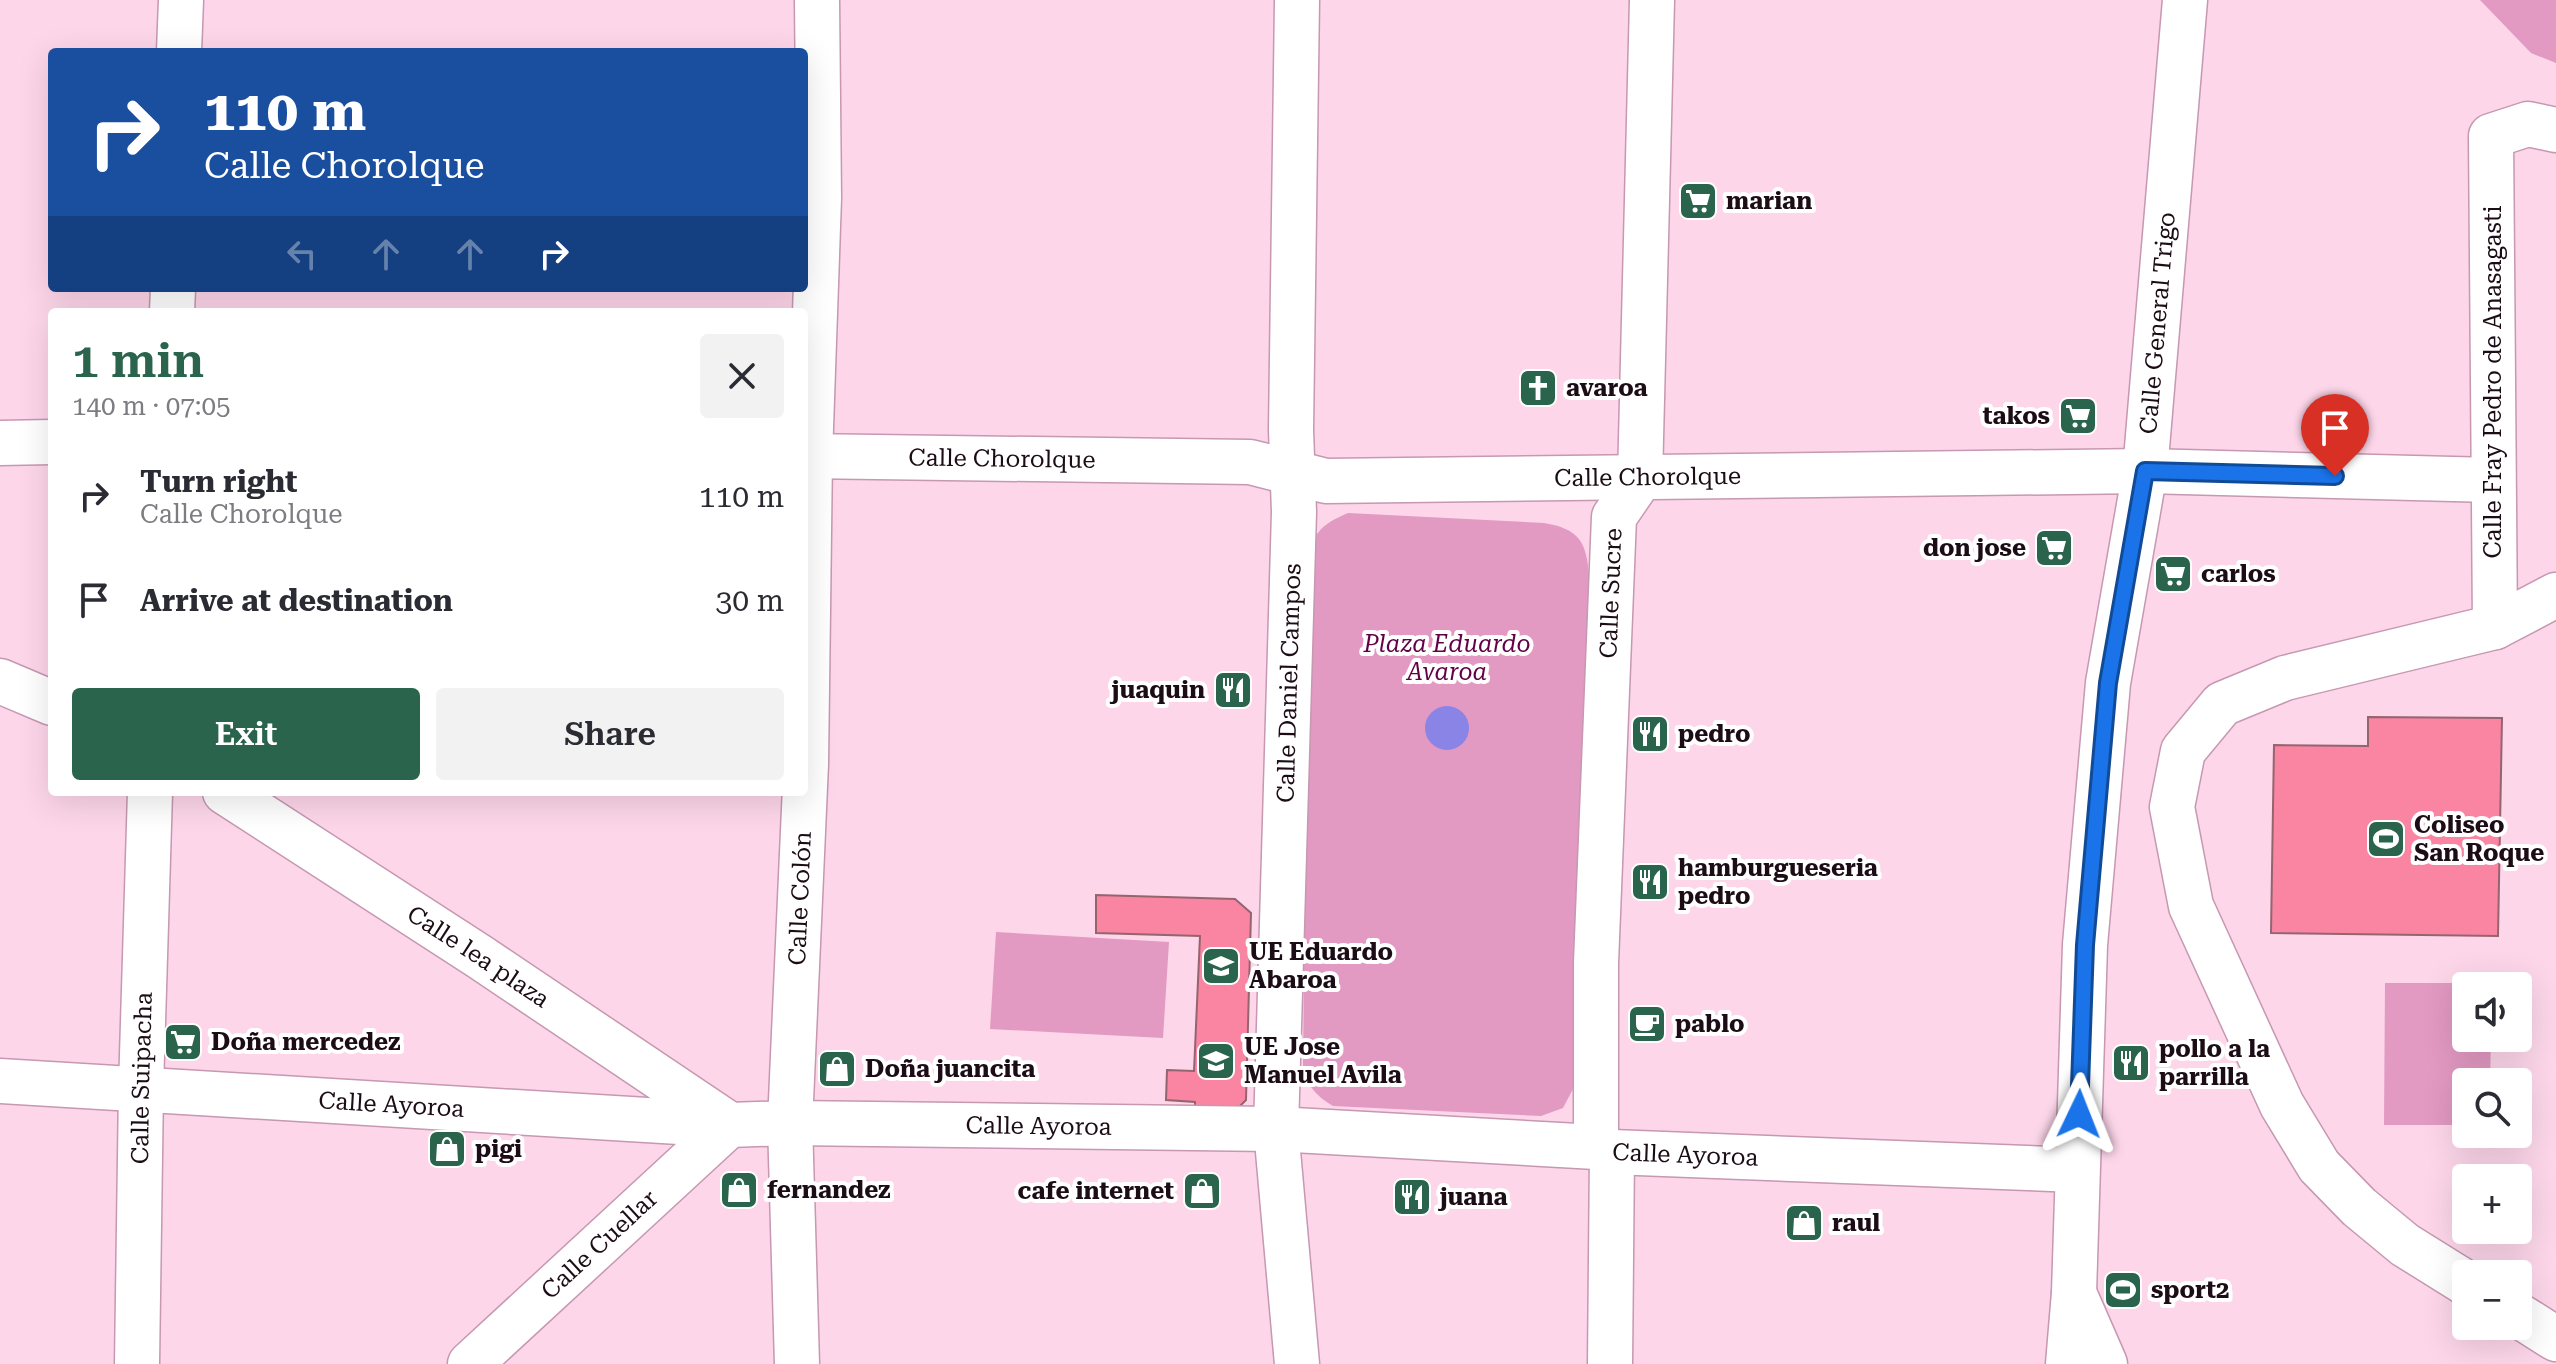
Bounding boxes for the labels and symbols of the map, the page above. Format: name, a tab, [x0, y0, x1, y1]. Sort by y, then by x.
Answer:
supermarket icon: marian	[1677, 180, 1719, 222]
place label: marian	[1726, 187, 1812, 215]
street label: Calle Fray Pedro de Anasagasti	[2479, 205, 2507, 559]
street label: Calle General Trigo	[2134, 211, 2181, 435]
church icon: avaroa	[1517, 367, 1559, 409]
place label: avaroa	[1566, 374, 1648, 402]
pin	[2301, 394, 2369, 476]
supermarket icon: takos	[2057, 395, 2099, 437]
place label: takos	[1983, 402, 2050, 430]
street label: Calle Chorolque	[908, 443, 1096, 474]
street label: Calle Chorolque	[1554, 462, 1741, 492]
supermarket icon: don jose	[2033, 527, 2075, 569]
street label: Calle Sucre	[1594, 528, 1628, 659]
place label: don jose	[1923, 534, 2026, 562]
supermarket icon: carlos	[2152, 553, 2194, 595]
place label: carlos	[2201, 560, 2276, 588]
street label: Calle Daniel Campos	[1272, 563, 1306, 803]
park label: Plaza Eduardo Avaroa	[1362, 630, 1531, 686]
restaurant icon: juaquin	[1212, 669, 1254, 711]
place label: juaquin	[1110, 676, 1205, 704]
restaurant icon: pedro	[1629, 713, 1671, 755]
place label: pedro	[1678, 720, 1751, 748]
place label: Coliseo San Roque	[2414, 811, 2544, 867]
sports icon: Coliseo San Roque	[2365, 818, 2407, 860]
street label: Calle Colón	[783, 831, 817, 966]
place label: hamburgueseria pedro	[1678, 854, 1878, 910]
restaurant icon: hamburgueseria pedro	[1629, 861, 1671, 903]
street label: Calle lea plaza	[402, 900, 555, 1013]
place label: UE Eduardo Abaroa	[1249, 938, 1393, 994]
school or university icon: UE Eduardo Abaroa	[1200, 945, 1242, 987]
street label: Calle Suipacha	[126, 992, 158, 1164]
cafe icon: pablo	[1626, 1003, 1668, 1045]
place label: pablo	[1675, 1010, 1745, 1038]
supermarket icon: Doña mercedez	[162, 1021, 204, 1063]
place label: Doña mercedez	[211, 1028, 400, 1056]
place label: UE Jose Manuel Avila	[1244, 1033, 1402, 1089]
place label: pollo a la parrilla	[2159, 1035, 2270, 1091]
school or university icon: UE Jose Manuel Avila	[1195, 1040, 1237, 1082]
restaurant icon: pollo a la parrilla	[2110, 1042, 2152, 1084]
shop icon: Doña juancita	[816, 1048, 858, 1090]
place label: Doña juancita	[865, 1055, 1035, 1083]
position arrow	[2037, 1072, 2121, 1156]
street label: Calle Ayoroa	[318, 1086, 465, 1123]
street label: Calle Ayoroa	[965, 1111, 1112, 1141]
shop icon: pigi	[426, 1128, 468, 1170]
place label: pigi	[475, 1135, 522, 1163]
street label: Calle Ayoroa	[1612, 1138, 1759, 1172]
shop icon: fernandez	[718, 1169, 760, 1211]
shop icon: cafe internet	[1181, 1170, 1223, 1212]
place label: fernandez	[767, 1176, 891, 1204]
restaurant icon: juana	[1391, 1176, 1433, 1218]
place label: cafe internet	[1018, 1177, 1174, 1205]
place label: juana	[1438, 1183, 1508, 1211]
street label: Calle Cuellar	[536, 1184, 663, 1305]
shop icon: raul	[1783, 1202, 1825, 1244]
place label: raul	[1832, 1209, 1880, 1237]
sports icon: sport2	[2102, 1269, 2144, 1311]
place label: sport2	[2151, 1276, 2229, 1304]

